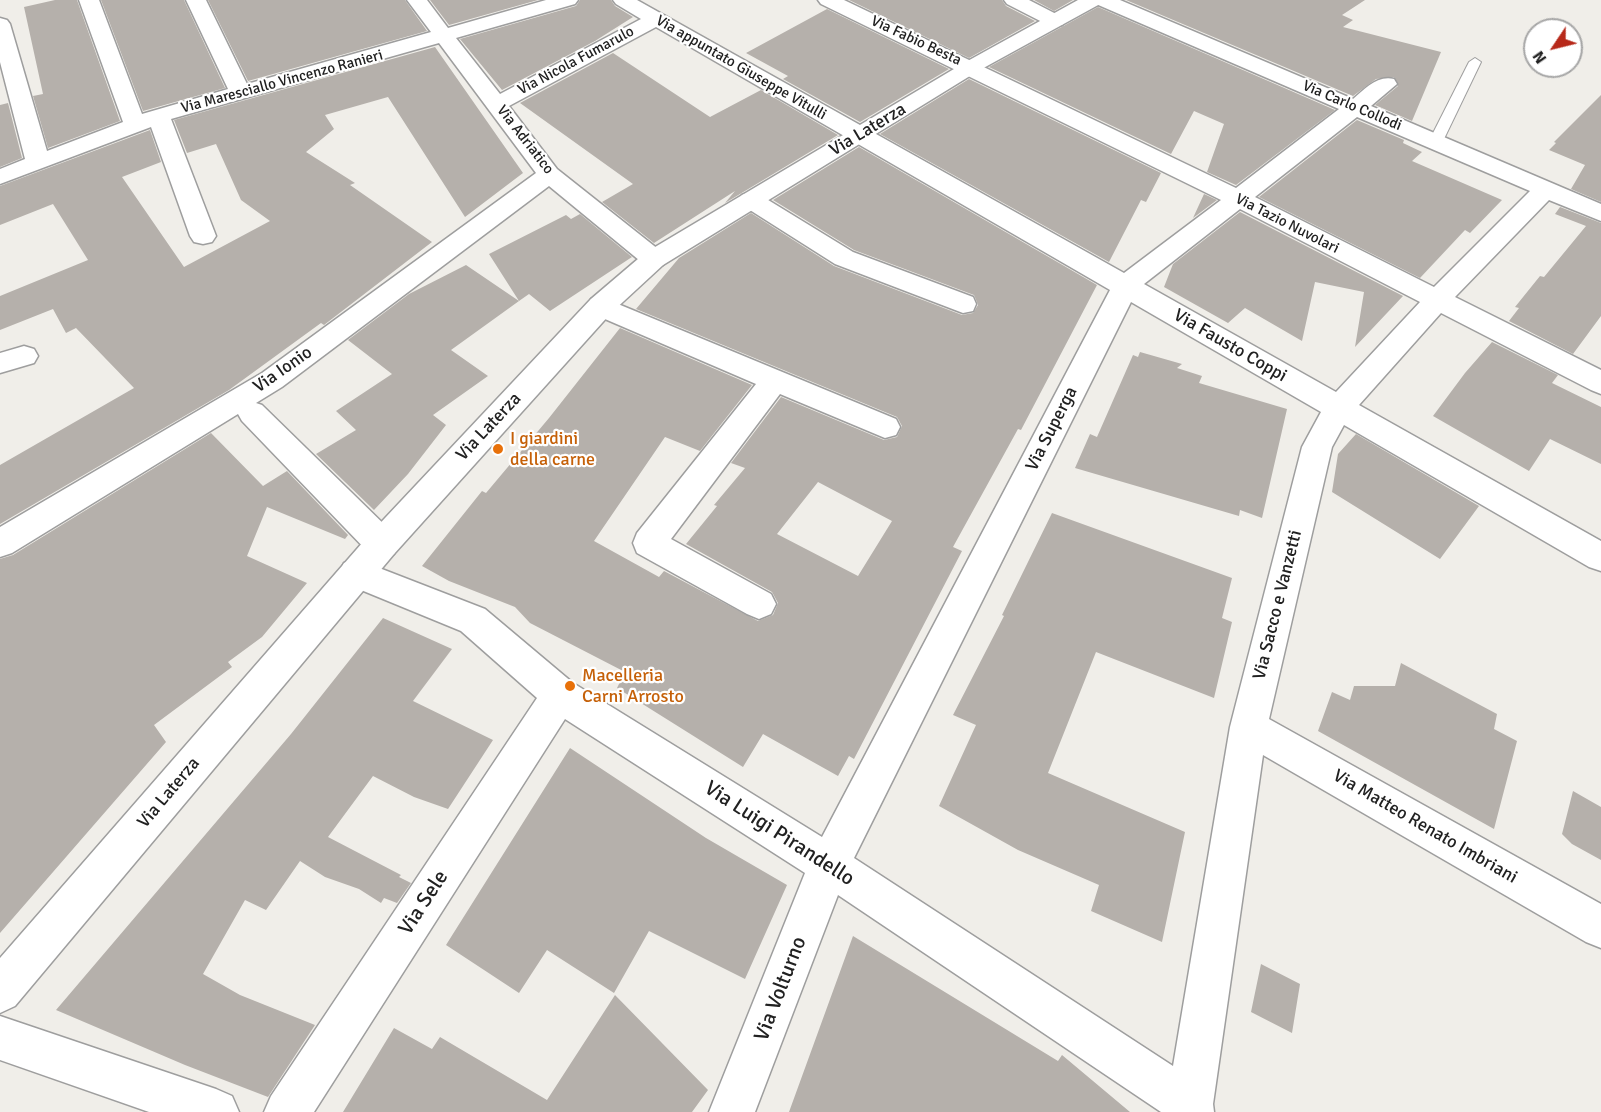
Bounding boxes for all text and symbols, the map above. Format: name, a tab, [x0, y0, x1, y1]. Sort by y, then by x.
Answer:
street label: Via appuntato Giuseppe Vitulli	[653, 12, 829, 124]
street label: Via Fabio Besta	[868, 12, 964, 70]
north arrow	[1523, 18, 1583, 78]
street label: Via Nicola Fumarulo	[515, 23, 637, 99]
street label: Via Maresciallo Vincenzo Ranieri	[179, 46, 385, 118]
text: N	[1529, 47, 1551, 67]
street label: Via Carlo Collodi	[1300, 77, 1404, 135]
street label: Via Laterza	[826, 99, 910, 161]
street label: Via Adriatico	[493, 102, 557, 178]
street label: Via Tazio Nuvolari	[1232, 190, 1342, 258]
street label: Via Fausto Coppi	[1169, 305, 1291, 387]
street label: Via Ionio	[249, 342, 317, 398]
street label: Via Superga	[1022, 383, 1082, 475]
street label: Via Laterza	[452, 388, 526, 466]
place label: I giardini della carne	[510, 428, 595, 470]
marker: I giardini della carne	[491, 442, 505, 456]
street label: Via Sacco e Vanzetti	[1249, 528, 1307, 682]
place label: Macelleria Carni Arrosto	[582, 665, 684, 708]
marker: Macelleria Carni Arrosto	[563, 679, 577, 693]
street label: Via Laterza	[133, 753, 205, 833]
street label: Via Matteo Renato Imbriani	[1329, 765, 1521, 889]
street label: Via Luigi Pirandello	[699, 776, 859, 892]
street label: Via Sele	[394, 866, 454, 940]
street label: Via Volturno	[750, 933, 812, 1045]

